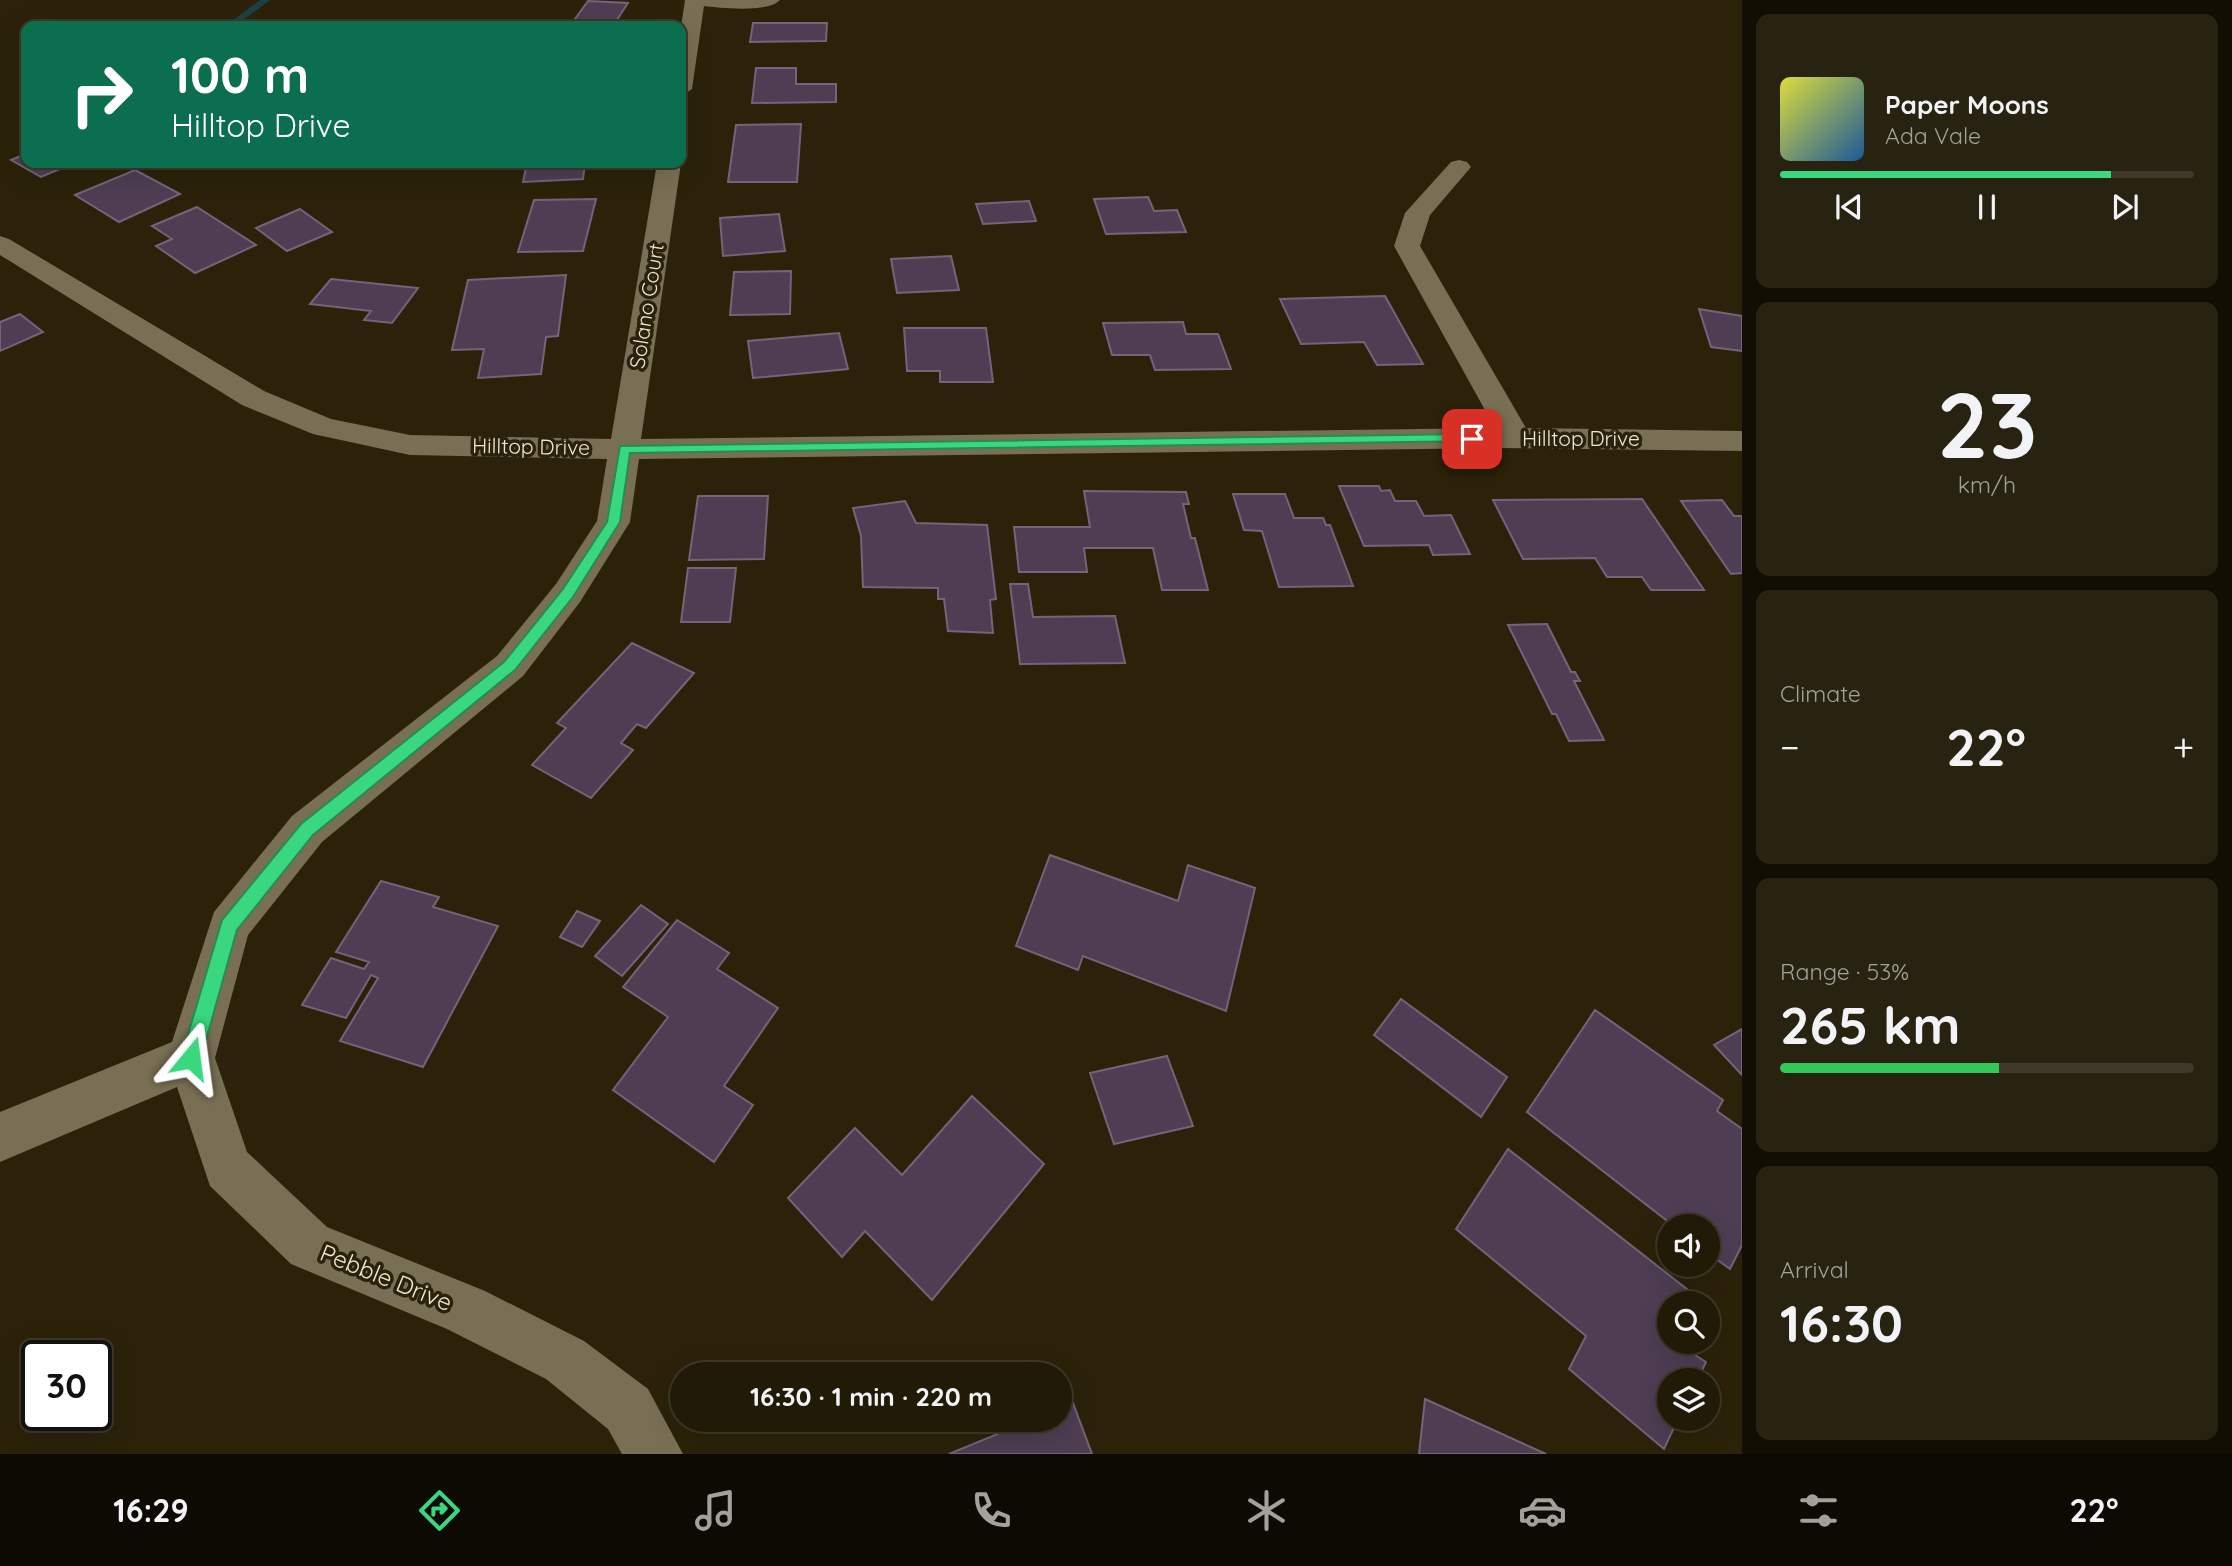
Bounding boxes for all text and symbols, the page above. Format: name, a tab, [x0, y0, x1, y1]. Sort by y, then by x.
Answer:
text: 100 m	[171, 44, 309, 105]
icon: right	[56, 49, 147, 140]
text: Paper Moons	[1885, 88, 2049, 121]
text: Hilltop Drive	[171, 105, 351, 145]
text: Ada Vale	[1885, 121, 1981, 150]
icon: previous	[1830, 188, 1868, 226]
icon: pause	[1968, 188, 2006, 226]
icon: next	[2106, 188, 2144, 226]
street label: Solano Court	[623, 242, 669, 370]
text: 23	[1937, 367, 2037, 481]
pin	[1442, 409, 1502, 469]
icon: arrive	[1453, 420, 1491, 458]
street label: Hilltop Drive	[1522, 425, 1640, 451]
street label: Hilltop Drive	[472, 432, 590, 460]
text: km/h	[1958, 470, 2016, 499]
text: Climate	[1780, 679, 1861, 708]
text: 22°	[1946, 714, 2026, 779]
text: −	[1780, 723, 1800, 771]
text: +	[2173, 723, 2194, 771]
text: Range · 53%	[1780, 957, 1909, 986]
text: 265 km	[1780, 992, 1960, 1057]
position arrow	[154, 1021, 228, 1095]
map controls	[1657, 1214, 1720, 1431]
button: sound	[1657, 1214, 1720, 1277]
street label: Pebble Drive	[316, 1237, 457, 1317]
text: Arrival	[1780, 1255, 1849, 1284]
text: 16:30	[1780, 1290, 1903, 1355]
button: search	[1657, 1291, 1720, 1354]
speed limit sign: 30	[21, 1340, 112, 1431]
button: layers	[1657, 1368, 1720, 1431]
text: 16:30 · 1 min · 220 m	[750, 1380, 992, 1413]
icon: directions	[415, 1486, 464, 1535]
icon: music	[691, 1486, 740, 1535]
icon: phone	[967, 1486, 1016, 1535]
icon: climate	[1242, 1486, 1291, 1535]
icon: car	[1518, 1486, 1567, 1535]
icon: filters	[1794, 1486, 1843, 1535]
text: 16:29	[113, 1490, 189, 1530]
text: 22°	[2070, 1490, 2119, 1530]

